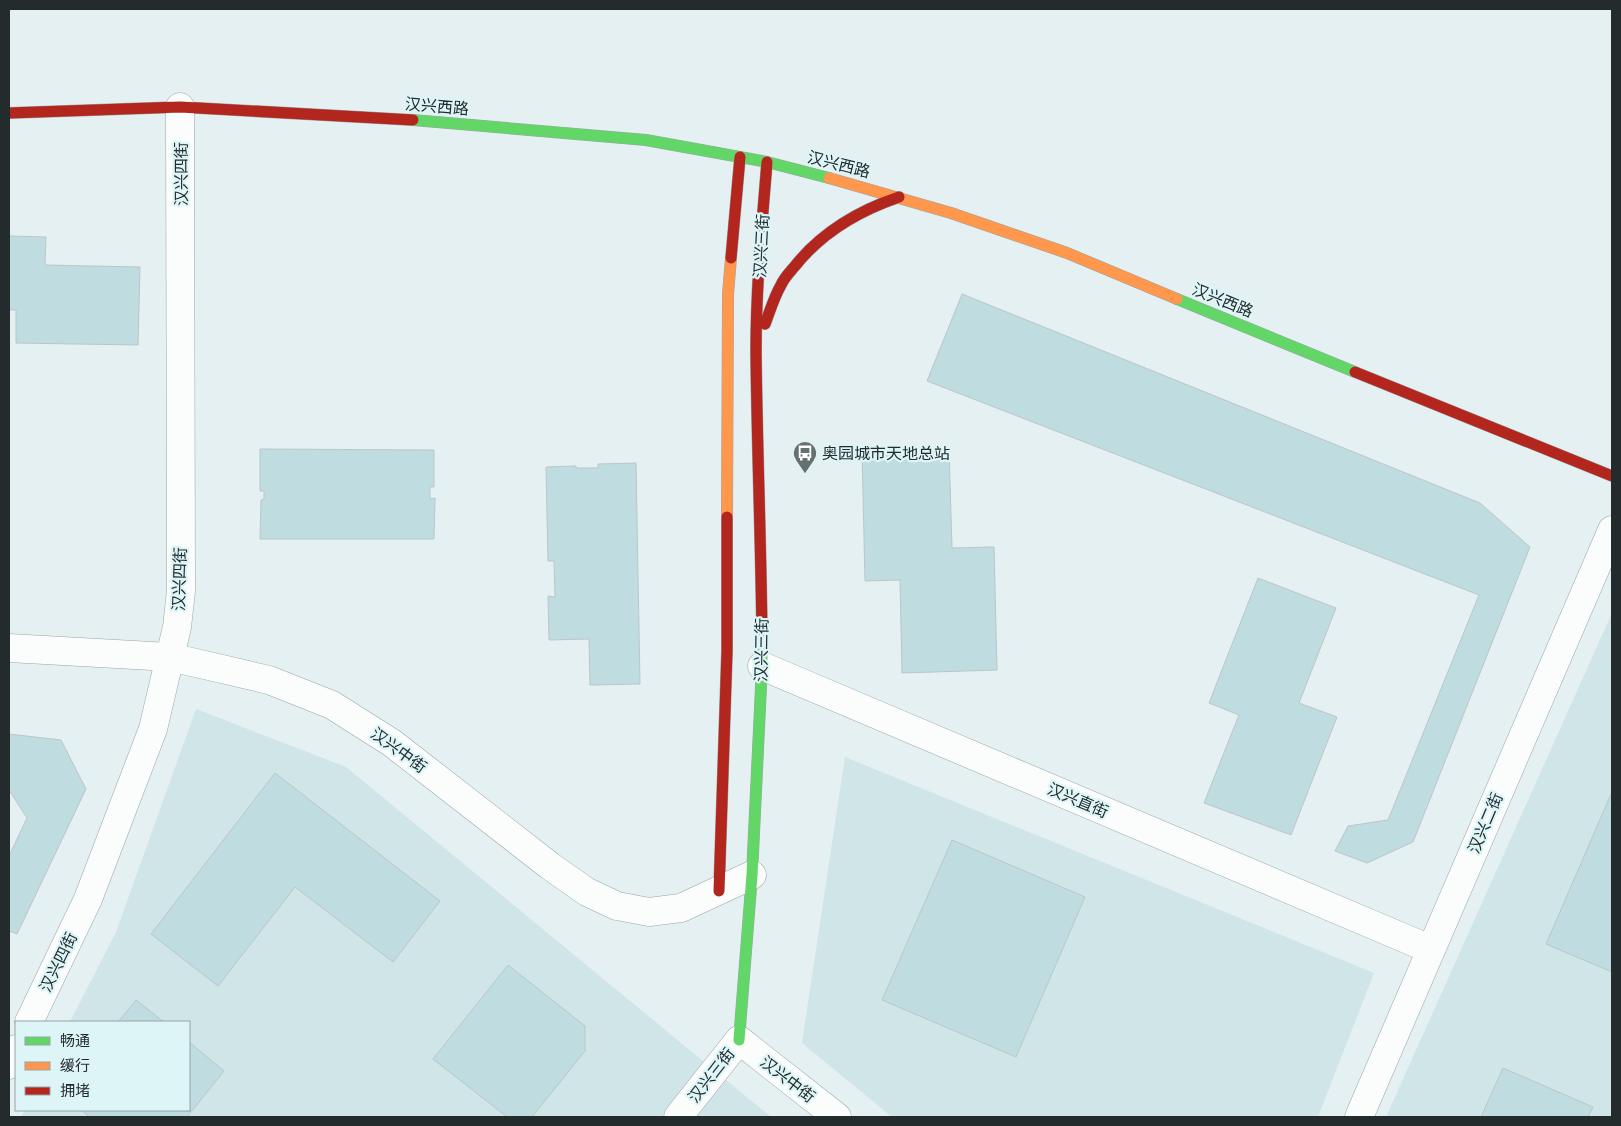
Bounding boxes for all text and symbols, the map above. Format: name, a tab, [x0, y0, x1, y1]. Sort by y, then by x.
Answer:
street label: 汉兴西路	[404, 90, 470, 120]
street label: 汉兴四街	[168, 142, 192, 206]
street label: 汉兴西路	[805, 144, 873, 182]
street label: 汉兴三街	[746, 213, 774, 279]
street label: 汉兴西路	[1189, 276, 1258, 322]
bus stop icon: 奥园城市天地总站	[792, 440, 818, 474]
place label: 奥园城市天地总站	[822, 440, 950, 464]
street label: 汉兴四街	[165, 547, 191, 611]
street label: 汉兴三街	[747, 618, 773, 682]
street label: 汉兴中街	[367, 721, 433, 778]
street label: 汉兴直街	[1044, 776, 1113, 823]
street label: 汉兴二街	[1461, 788, 1508, 857]
street label: 汉兴四街	[32, 928, 82, 996]
legend	[15, 1021, 190, 1111]
text: 畅通	[60, 1028, 90, 1051]
street label: 汉兴三街	[681, 1042, 739, 1107]
street label: 汉兴中街	[756, 1049, 821, 1107]
text: 缓行	[60, 1053, 90, 1076]
text: 拥堵	[60, 1078, 90, 1101]

